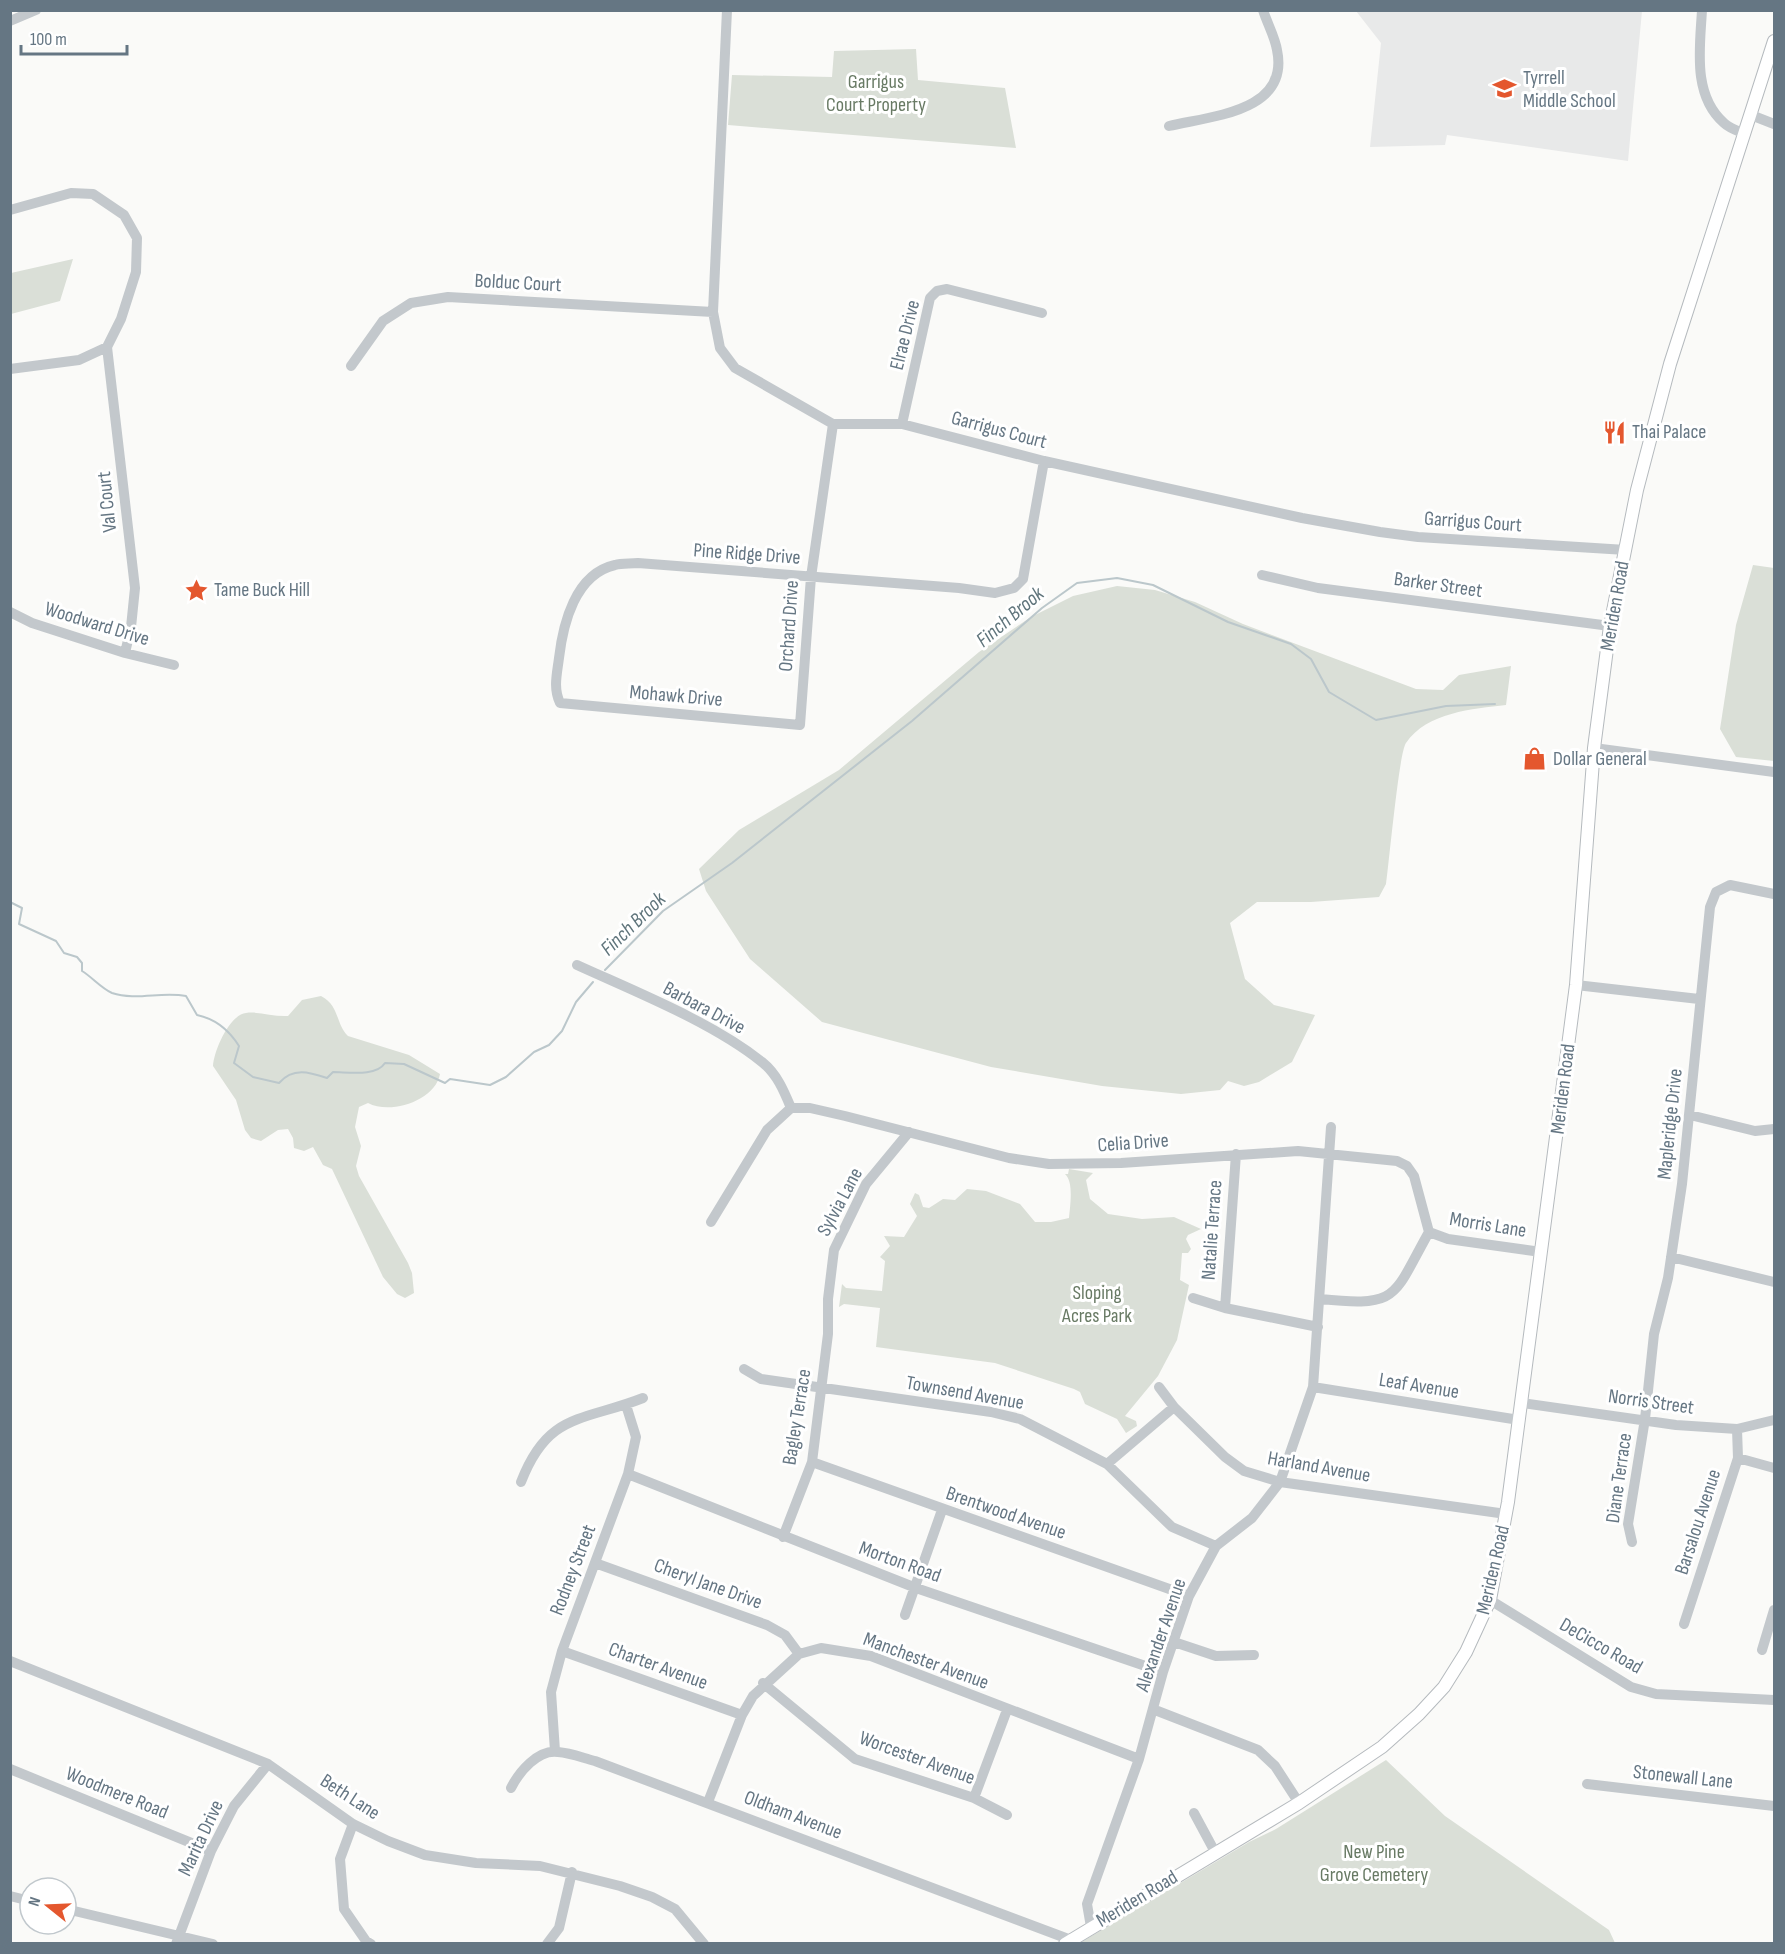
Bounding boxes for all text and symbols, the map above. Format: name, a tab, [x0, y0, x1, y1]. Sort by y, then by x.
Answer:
scale bar	[21, 18, 128, 56]
text: 100 m	[30, 29, 67, 50]
place label: Tyrrell Middle School	[1523, 66, 1616, 113]
park label: Garrigus Court Property	[826, 70, 926, 117]
school or university icon: Tyrrell Middle School	[1492, 76, 1518, 102]
street label: Bolduc Court	[474, 269, 562, 297]
street label: Elrae Drive	[885, 298, 925, 372]
street label: Garrigus Court	[949, 406, 1049, 454]
restaurant icon: Thai Palace	[1601, 419, 1627, 445]
place label: Thai Palace	[1632, 420, 1706, 444]
street label: Val Court	[92, 470, 122, 534]
street label: Garrigus Court	[1423, 507, 1523, 537]
street label: Pine Ridge Drive	[693, 538, 801, 570]
street label: Meriden Road	[1595, 559, 1635, 653]
street label: Barker Street	[1392, 567, 1484, 603]
place icon: Tame Buck Hill	[183, 577, 209, 603]
place label: Tame Buck Hill	[214, 578, 310, 602]
street label: Orchard Drive	[774, 580, 804, 672]
water label: Finch Brook	[971, 581, 1050, 653]
street label: Woodward Drive	[42, 597, 152, 651]
street label: Mohawk Drive	[628, 680, 724, 712]
shop icon: Dollar General	[1522, 746, 1548, 772]
place label: Dollar General	[1553, 747, 1647, 771]
water label: Finch Brook	[595, 886, 672, 961]
street label: Barbara Drive	[659, 976, 749, 1040]
street label: Meriden Road	[1546, 1042, 1580, 1136]
street label: Mapleridge Drive	[1652, 1067, 1688, 1181]
street label: Celia Drive	[1097, 1129, 1169, 1157]
street label: Sylvia Lane	[812, 1164, 868, 1240]
street label: Natalie Terrace	[1197, 1179, 1227, 1281]
street label: Morris Lane	[1448, 1207, 1528, 1243]
park label: Sloping Acres Park	[1061, 1281, 1132, 1328]
street label: Bagley Terrace	[778, 1367, 816, 1467]
street label: Leaf Avenue	[1377, 1368, 1461, 1404]
street label: Townsend Avenue	[904, 1371, 1026, 1415]
street label: Norris Street	[1607, 1384, 1695, 1420]
street label: Diane Terrace	[1601, 1431, 1637, 1525]
street label: Harland Avenue	[1266, 1446, 1372, 1488]
street label: Barsalou Avenue	[1670, 1466, 1726, 1578]
street label: Brentwood Avenue	[943, 1481, 1069, 1545]
street label: Rodney Street	[545, 1521, 601, 1619]
street label: Meriden Road	[1471, 1523, 1515, 1617]
street label: Morton Road	[856, 1536, 944, 1588]
street label: Cheryl Jane Drive	[651, 1553, 765, 1615]
street label: Alexander Avenue	[1130, 1575, 1192, 1696]
street label: DeCicco Road	[1555, 1613, 1647, 1679]
street label: Manchester Avenue	[860, 1627, 992, 1695]
street label: Charter Avenue	[605, 1637, 711, 1695]
street label: Worcester Avenue	[856, 1726, 978, 1790]
street label: Stonewall Lane	[1632, 1760, 1734, 1794]
street label: Woodmere Road	[62, 1762, 172, 1824]
street label: Beth Lane	[316, 1769, 384, 1825]
street label: Oldham Avenue	[741, 1785, 845, 1845]
street label: Marita Drive	[173, 1796, 229, 1880]
park label: New Pine Grove Cemetery	[1320, 1840, 1428, 1887]
street label: Meriden Road	[1092, 1865, 1182, 1933]
north arrow	[18, 1876, 78, 1936]
text: N	[25, 1895, 46, 1909]

